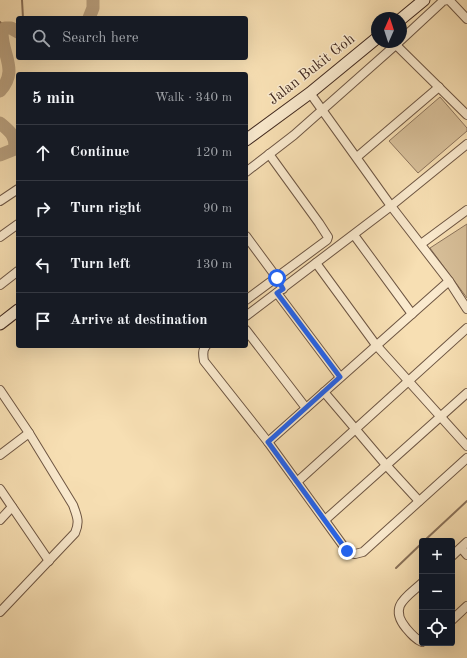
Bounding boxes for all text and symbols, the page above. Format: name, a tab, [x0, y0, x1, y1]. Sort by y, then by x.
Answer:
north arrow	[371, 12, 407, 48]
search box	[16, 16, 248, 60]
icon: search	[30, 27, 52, 49]
text: Search here	[62, 31, 139, 46]
street label: Jalan Bukit Goh	[266, 32, 358, 108]
text: 5 min	[32, 90, 75, 107]
text: Walk · 340 m	[155, 91, 232, 104]
icon: ahead	[32, 142, 54, 164]
text: Continue	[70, 145, 129, 160]
text: 120 m	[195, 146, 232, 159]
icon: right	[32, 198, 54, 220]
text: Turn right	[70, 201, 141, 216]
text: 90 m	[203, 202, 232, 215]
icon: left	[32, 254, 54, 276]
text: Turn left	[70, 257, 130, 272]
text: 130 m	[195, 258, 232, 271]
route start	[268, 269, 286, 287]
icon: arrive	[32, 310, 54, 332]
text: Arrive at destination	[70, 313, 208, 328]
map controls	[419, 538, 455, 646]
button: +	[419, 538, 455, 574]
route end	[338, 542, 356, 560]
button: −	[419, 574, 455, 610]
button: locate	[419, 610, 455, 646]

